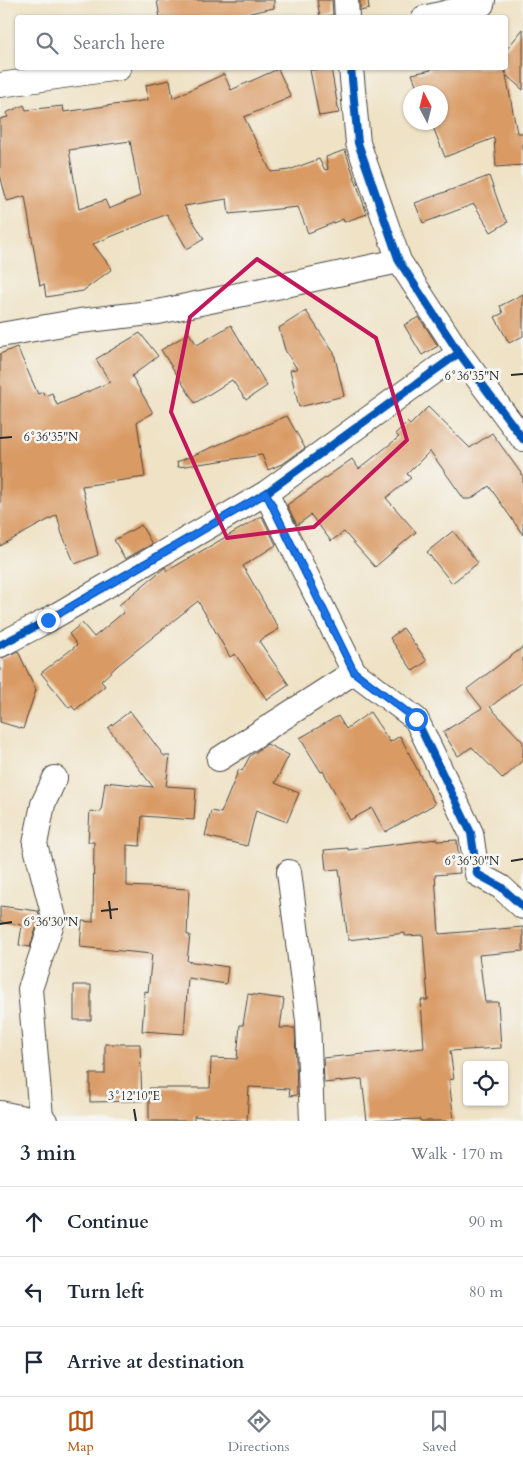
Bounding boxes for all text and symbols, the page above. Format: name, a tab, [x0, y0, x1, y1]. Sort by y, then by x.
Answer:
search box	[15, 15, 508, 70]
icon: search	[33, 29, 61, 57]
text: Search here	[73, 30, 165, 56]
north arrow	[403, 85, 448, 130]
text: 6°36'35"N	[445, 368, 500, 384]
text: 6°36'35"N	[24, 429, 79, 445]
route end	[37, 609, 60, 632]
route start	[405, 708, 428, 731]
text: 6°36'30"N	[445, 853, 500, 869]
text: 6°36'30"N	[24, 914, 79, 930]
map controls	[463, 1061, 508, 1106]
button: locate	[463, 1061, 508, 1106]
text: 3°12'10"E	[108, 1088, 160, 1104]
text: 3 min	[20, 1139, 76, 1168]
text: Walk · 170 m	[411, 1143, 503, 1165]
icon: ahead	[20, 1208, 48, 1236]
text: Continue	[67, 1209, 149, 1235]
text: 90 m	[469, 1211, 503, 1233]
icon: left	[20, 1278, 48, 1306]
text: Turn left	[67, 1279, 144, 1305]
text: 80 m	[469, 1281, 503, 1303]
icon: arrive	[20, 1348, 48, 1376]
text: Arrive at destination	[67, 1349, 244, 1375]
tab: Map	[67, 1407, 95, 1456]
tab: Directions	[228, 1407, 289, 1456]
tab: Saved	[422, 1407, 456, 1456]

